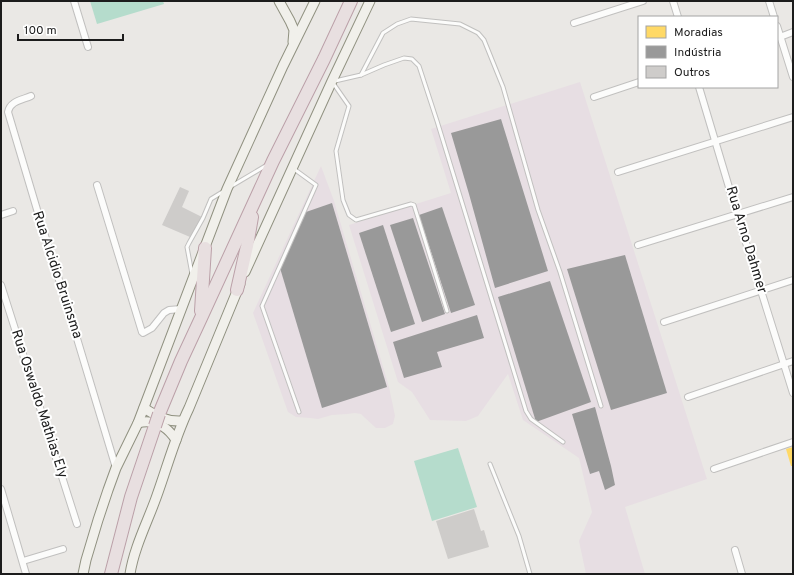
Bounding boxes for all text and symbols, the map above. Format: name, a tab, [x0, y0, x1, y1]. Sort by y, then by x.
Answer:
scale bar	[18, 16, 123, 42]
legend	[638, 16, 778, 88]
text: 100 m	[24, 23, 57, 39]
text: Moradias	[674, 25, 723, 41]
text: Indústria	[674, 45, 721, 61]
text: Outros	[674, 65, 710, 81]
street label: Rua Arno Dahmer	[722, 184, 771, 296]
street label: Rua Alcidio Bruinsma	[28, 209, 86, 341]
street label: Rua Oswaldo Mathias Ely	[7, 328, 71, 480]

